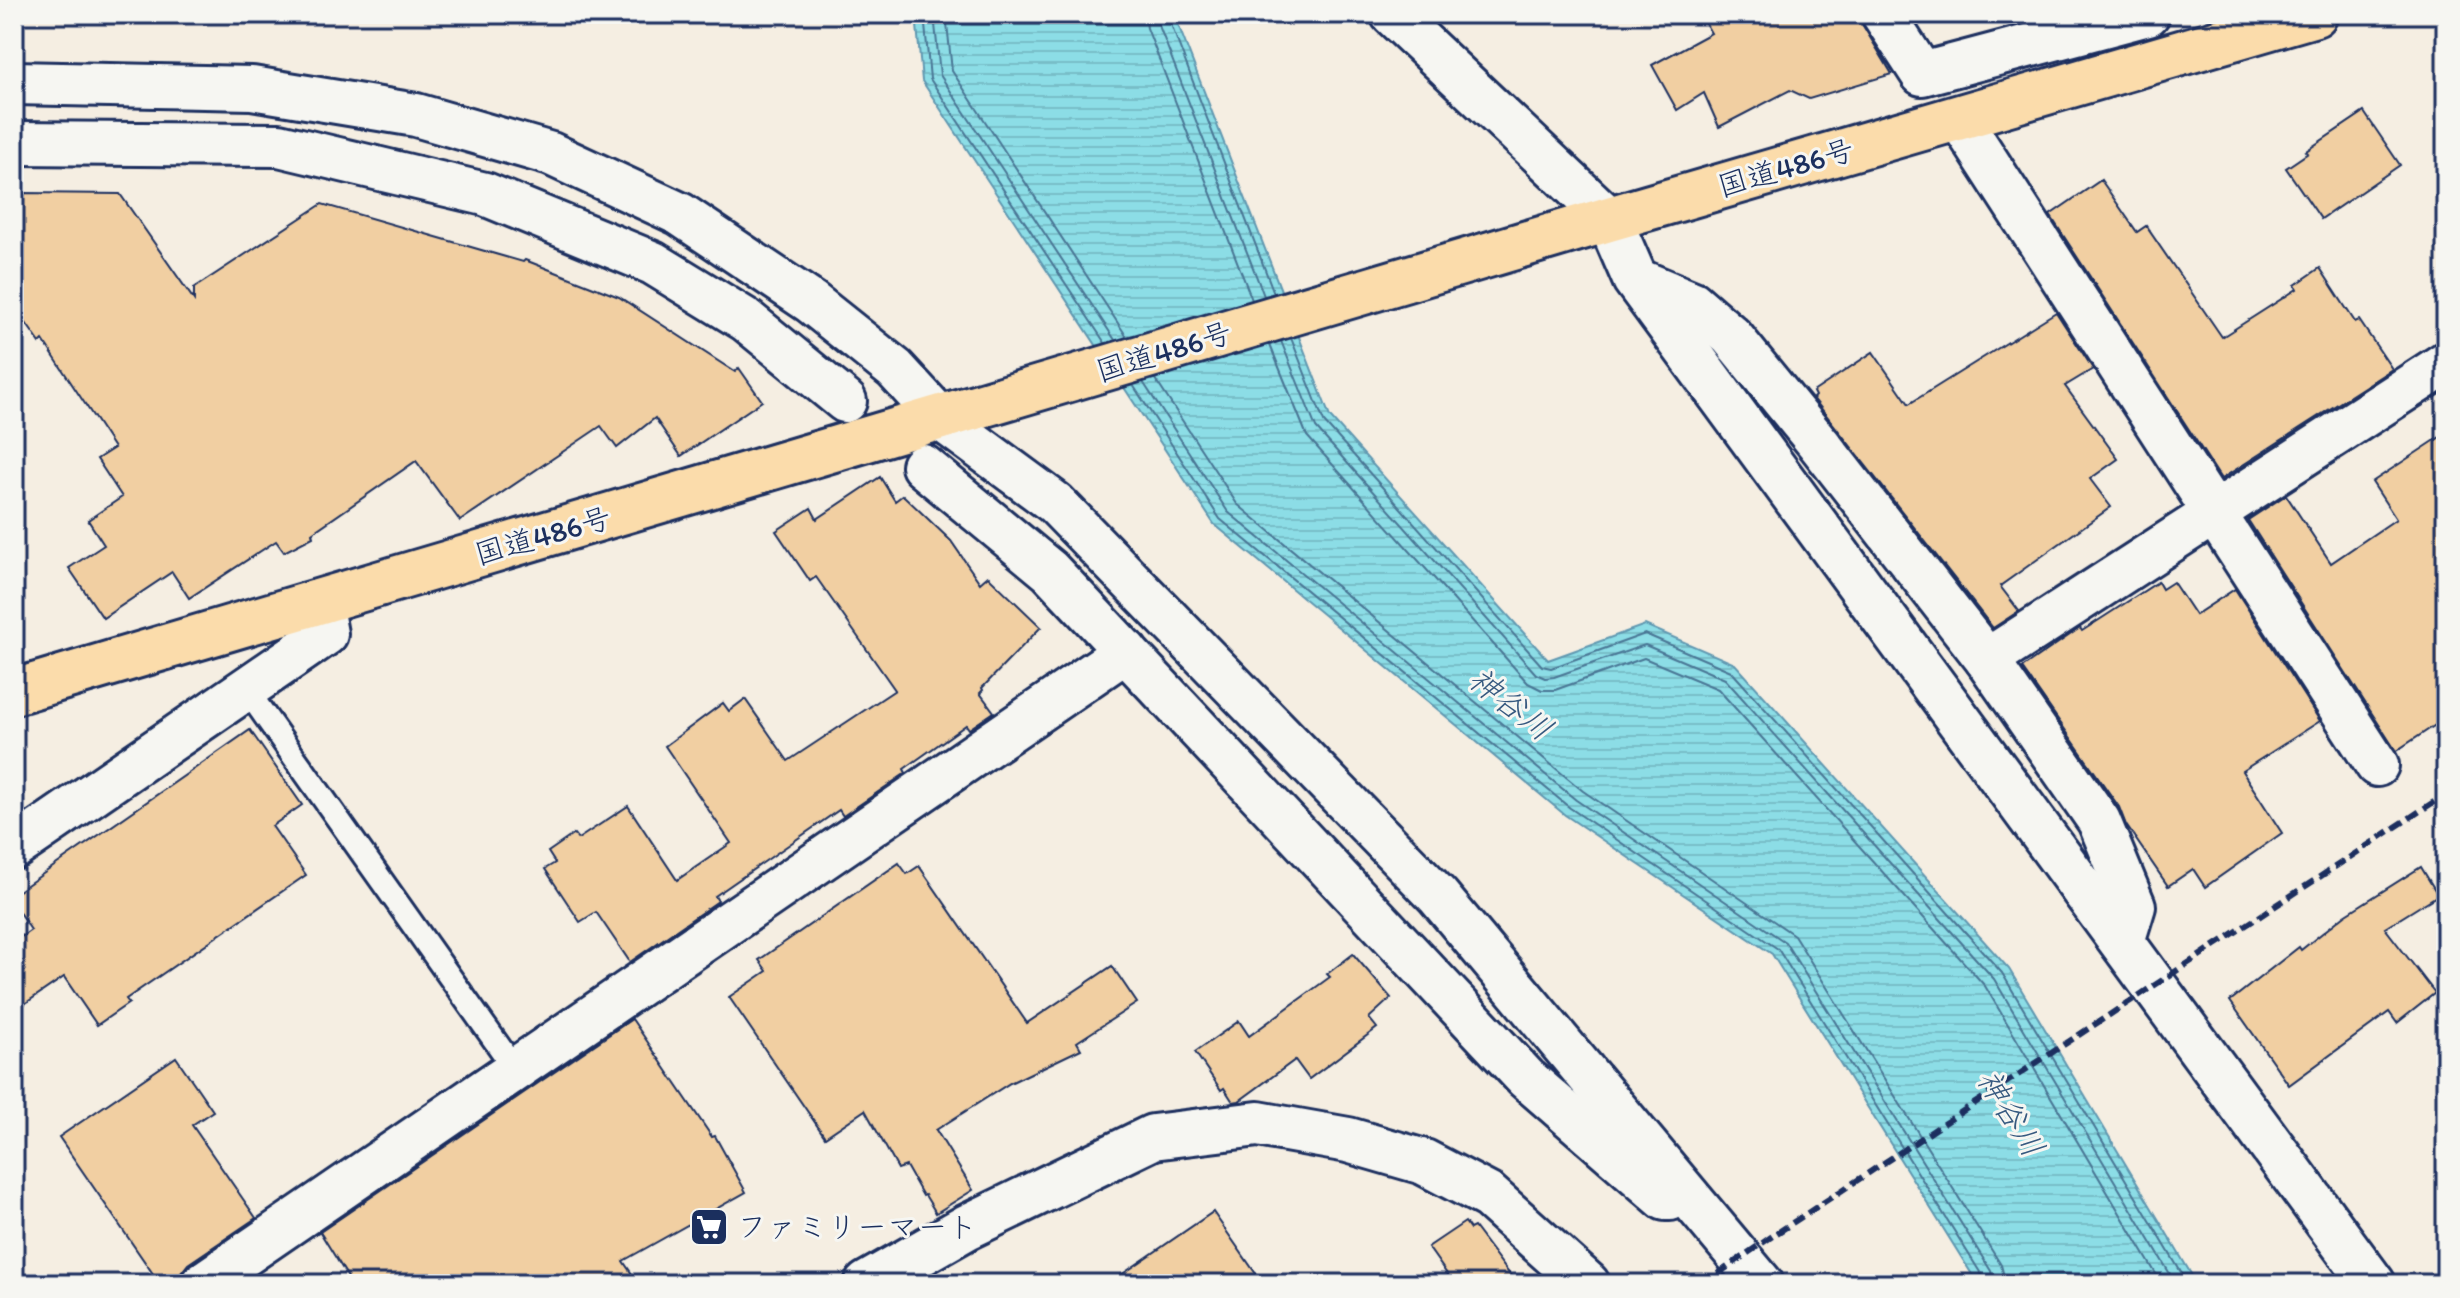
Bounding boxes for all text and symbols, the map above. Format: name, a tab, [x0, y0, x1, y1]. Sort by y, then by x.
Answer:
street label: 国道486号	[1713, 130, 1858, 205]
street label: 国道486号	[1091, 313, 1236, 390]
street label: 国道486号	[470, 498, 615, 573]
water label: 神谷川	[1461, 659, 1561, 749]
water label: 神谷川	[1969, 1062, 2053, 1164]
supermarket icon: ファミリーマート	[688, 1206, 730, 1248]
place label: ファミリーマート	[737, 1208, 978, 1245]

